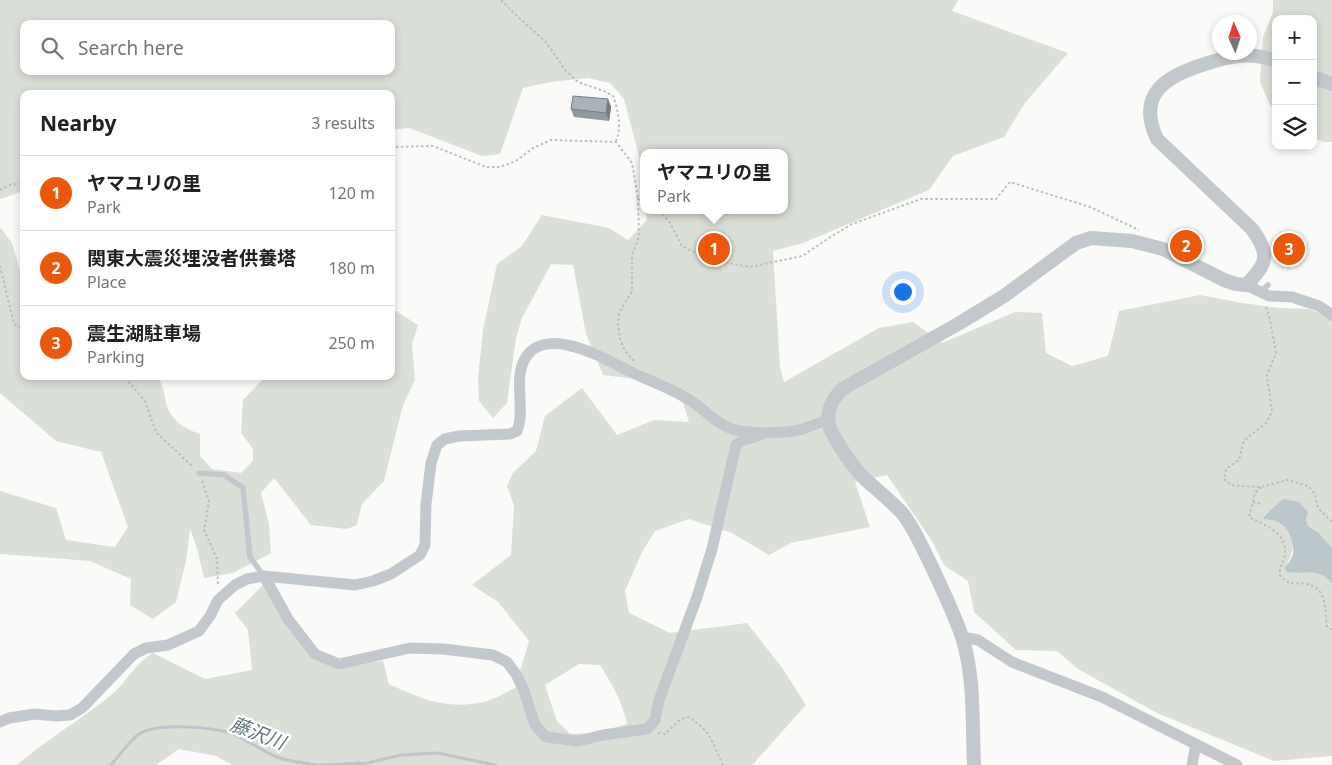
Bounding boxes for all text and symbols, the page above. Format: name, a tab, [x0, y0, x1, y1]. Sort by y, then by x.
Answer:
north arrow	[1212, 15, 1257, 60]
map controls	[1272, 15, 1317, 150]
button: +	[1272, 15, 1317, 60]
search box	[20, 20, 395, 75]
icon: search	[38, 34, 66, 62]
text: Search here	[78, 35, 184, 61]
button: −	[1272, 60, 1317, 105]
button: layers	[1272, 105, 1317, 150]
text: Nearby	[40, 109, 116, 137]
text: 3 results	[311, 112, 375, 134]
popup	[640, 149, 788, 214]
text: ヤマユリの里	[657, 159, 771, 185]
text: ヤマユリの里	[87, 170, 201, 196]
text: 1	[51, 182, 61, 204]
text: 120 m	[328, 182, 375, 204]
text: Park	[657, 185, 691, 207]
text: Park	[87, 196, 121, 218]
pin: 2	[1170, 227, 1202, 265]
pin: 1	[698, 230, 730, 268]
pin: 3	[1273, 230, 1305, 268]
text: 関東大震災埋没者供養塔	[87, 245, 296, 271]
text: 2	[51, 257, 61, 279]
text: 180 m	[328, 257, 375, 279]
text: Place	[87, 271, 127, 293]
your location	[890, 279, 916, 305]
text: 震生湖駐車場	[87, 320, 201, 346]
text: 3	[51, 332, 61, 354]
text: 250 m	[328, 332, 375, 354]
text: Parking	[87, 346, 145, 368]
water label: 藤沢川	[227, 711, 291, 756]

